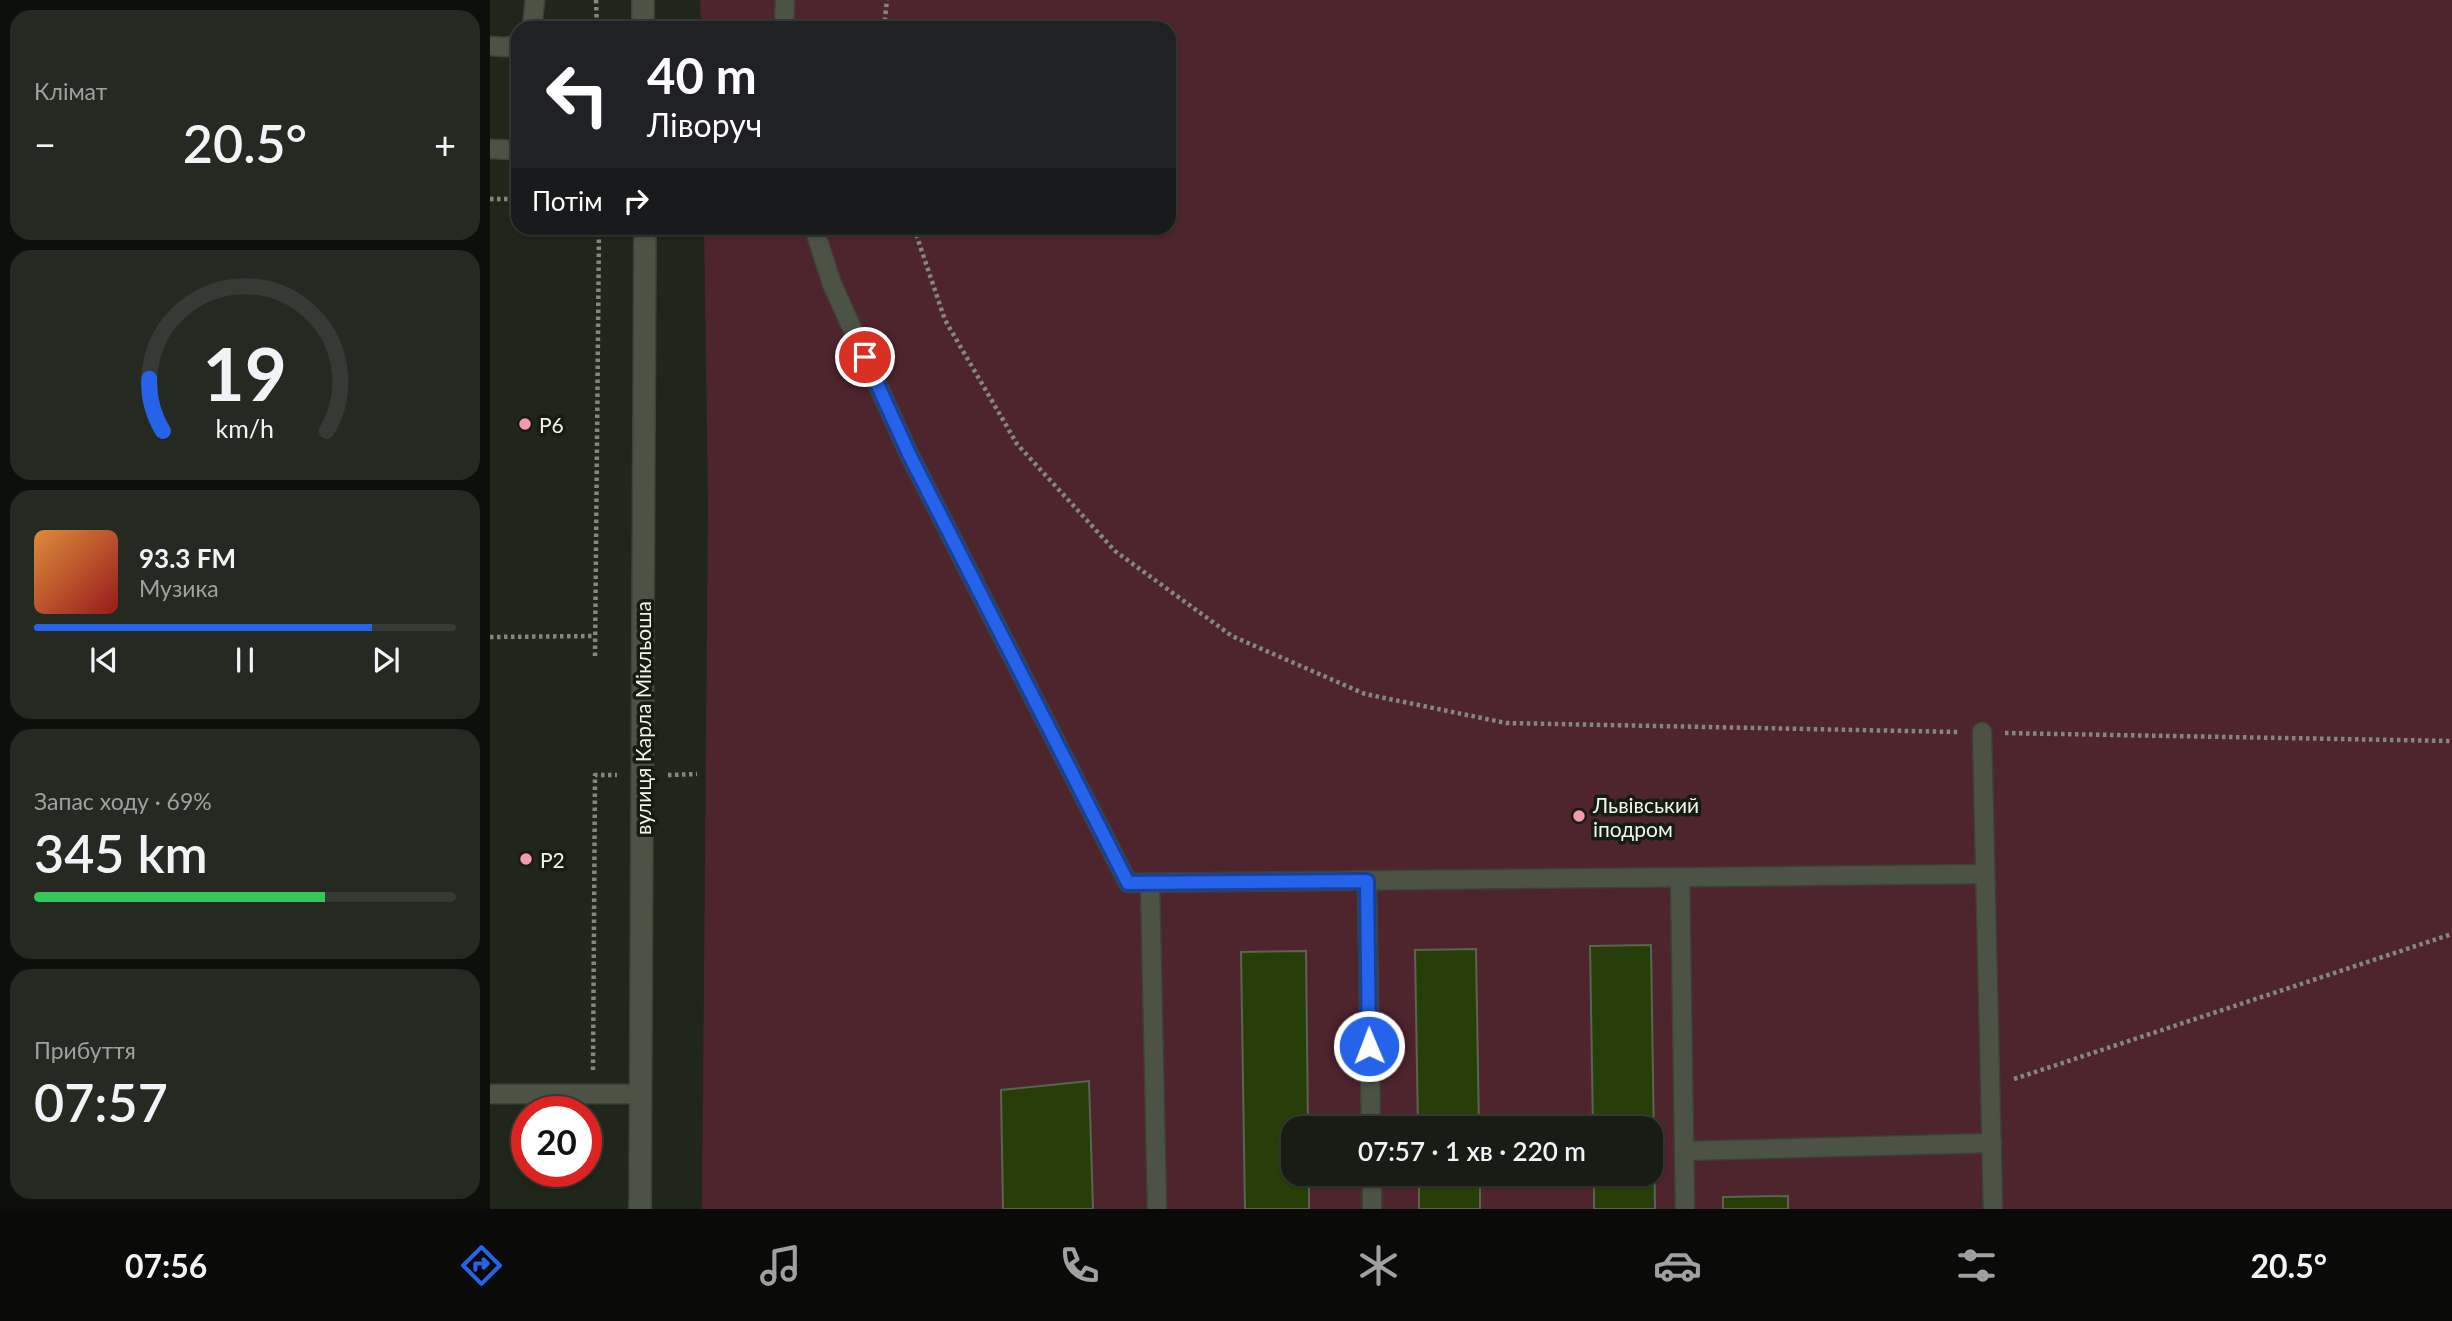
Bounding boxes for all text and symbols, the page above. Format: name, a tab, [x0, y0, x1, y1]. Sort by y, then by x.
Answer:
text: 40 m	[647, 46, 757, 104]
icon: left	[532, 49, 623, 140]
text: Клімат	[34, 77, 107, 105]
text: Ліворуч	[647, 105, 762, 144]
text: 20.5°	[183, 112, 307, 174]
text: −	[34, 121, 56, 167]
text: +	[434, 121, 456, 167]
icon: right	[617, 182, 655, 220]
text: Потім	[532, 185, 603, 217]
pin	[835, 327, 895, 387]
text: 19	[203, 329, 287, 417]
icon: arrive	[846, 338, 884, 376]
text: km/h	[216, 412, 274, 442]
place label: P6	[539, 412, 564, 437]
marker: P6	[517, 416, 533, 432]
text: 93.3 FM	[139, 542, 236, 574]
text: Музика	[139, 574, 219, 602]
street label: вулиця Карла Мікльоша	[630, 601, 655, 835]
icon: previous	[85, 641, 123, 679]
icon: pause	[226, 641, 264, 679]
icon: next	[367, 641, 405, 679]
text: Запас ходу · 69%	[34, 787, 212, 815]
place label: Львівський іподром	[1592, 792, 1699, 841]
marker: Львівський іподром	[1571, 808, 1587, 824]
text: 345 km	[34, 822, 208, 884]
place label: P2	[540, 847, 565, 872]
marker: P2	[518, 851, 534, 867]
position arrow	[1332, 1009, 1406, 1083]
text: Прибуття	[34, 1036, 136, 1064]
text: 07:57	[34, 1071, 168, 1133]
speed limit sign: 20	[511, 1096, 602, 1187]
text: 07:57 · 1 хв · 220 m	[1358, 1135, 1586, 1167]
icon: directions	[457, 1241, 506, 1290]
icon: music	[756, 1241, 805, 1290]
icon: phone	[1055, 1241, 1104, 1290]
icon: climate	[1354, 1241, 1403, 1290]
icon: car	[1653, 1241, 1702, 1290]
icon: filters	[1952, 1241, 2001, 1290]
text: 07:56	[125, 1246, 207, 1285]
text: 20.5°	[2250, 1246, 2327, 1285]

